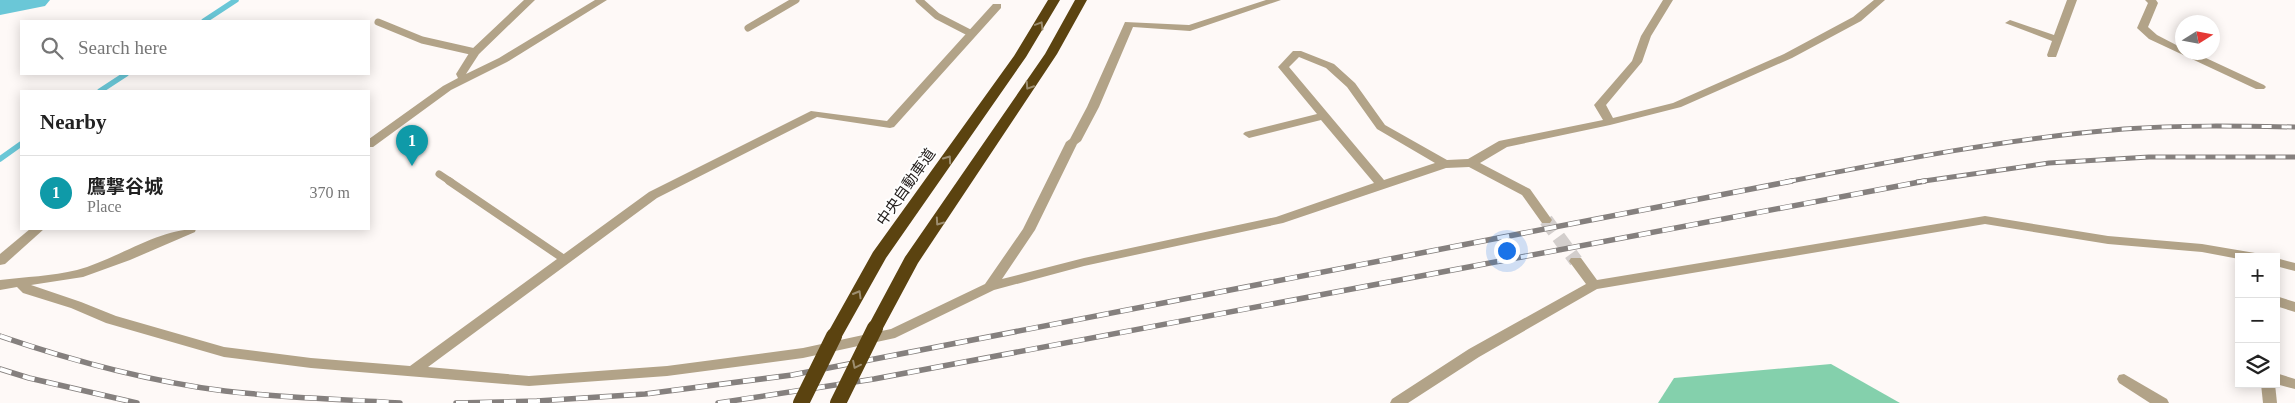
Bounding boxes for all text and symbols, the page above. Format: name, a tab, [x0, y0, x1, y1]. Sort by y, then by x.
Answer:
north arrow	[2175, 15, 2220, 60]
search box	[20, 20, 370, 75]
one-way arrow	[1033, 21, 1043, 30]
icon: search	[38, 34, 66, 62]
text: Search here	[78, 37, 167, 58]
one-way arrow	[1026, 81, 1035, 90]
text: Nearby	[40, 110, 107, 134]
pin: 1	[396, 125, 428, 166]
street label: 中央自動車道	[874, 146, 938, 228]
one-way arrow	[942, 155, 951, 165]
text: 鷹撃谷城	[87, 176, 163, 197]
text: 1	[52, 184, 60, 201]
text: 370 m	[310, 184, 350, 201]
text: Place	[87, 198, 122, 215]
one-way arrow	[936, 216, 945, 225]
your location	[1494, 238, 1520, 264]
map controls	[2235, 253, 2280, 388]
button: +	[2235, 253, 2280, 298]
one-way arrow	[852, 290, 862, 299]
button: −	[2235, 298, 2280, 343]
button: layers	[2235, 343, 2280, 388]
one-way arrow	[852, 360, 862, 369]

